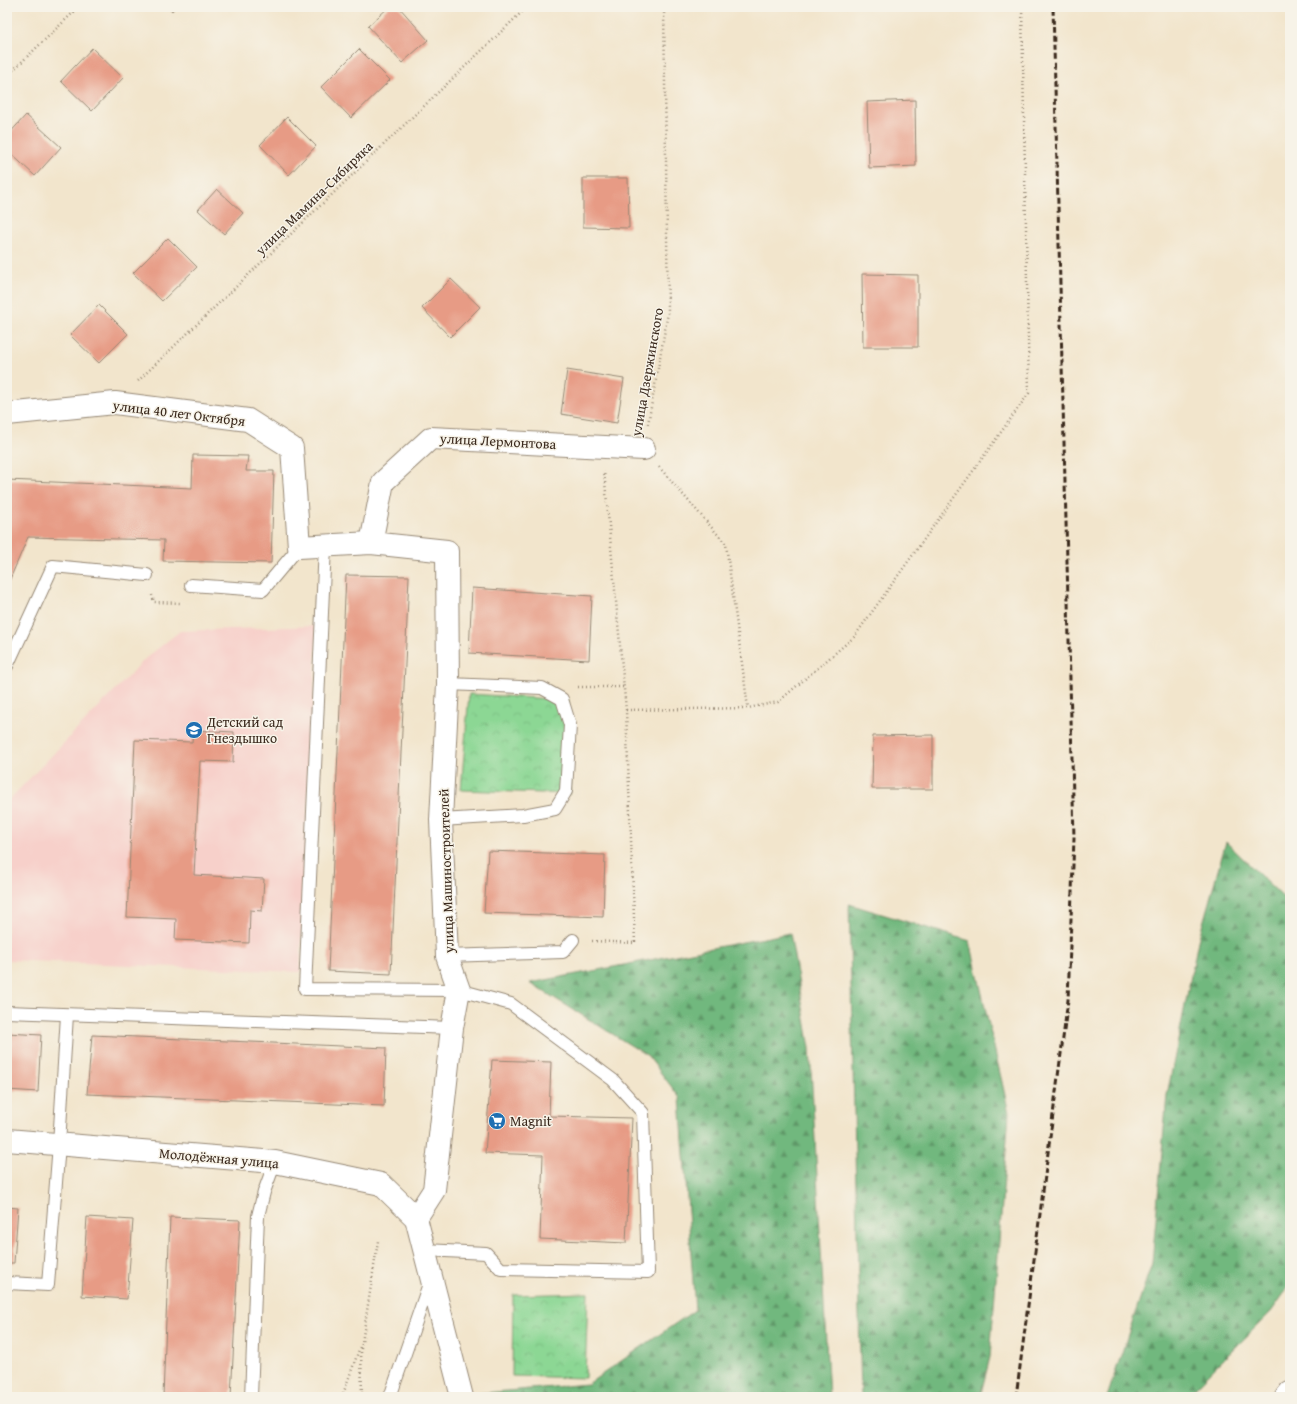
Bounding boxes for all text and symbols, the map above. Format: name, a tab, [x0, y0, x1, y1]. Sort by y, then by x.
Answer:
street label: улица Мамина-Сибиряка	[250, 136, 377, 260]
street label: улица Дзержинского	[626, 306, 668, 439]
street label: улица 40 лет Октября	[111, 395, 246, 431]
street label: улица Лермонтова	[438, 428, 557, 454]
place label: Детский сад Гнездышко	[206, 712, 283, 748]
school or university icon: Детский сад Гнездышко	[184, 720, 204, 740]
street label: улица Машиностроителей	[433, 788, 459, 955]
supermarket icon: Magnit	[487, 1111, 507, 1131]
place label: Magnit	[510, 1111, 552, 1131]
street label: Молодёжная улица	[158, 1143, 280, 1173]

